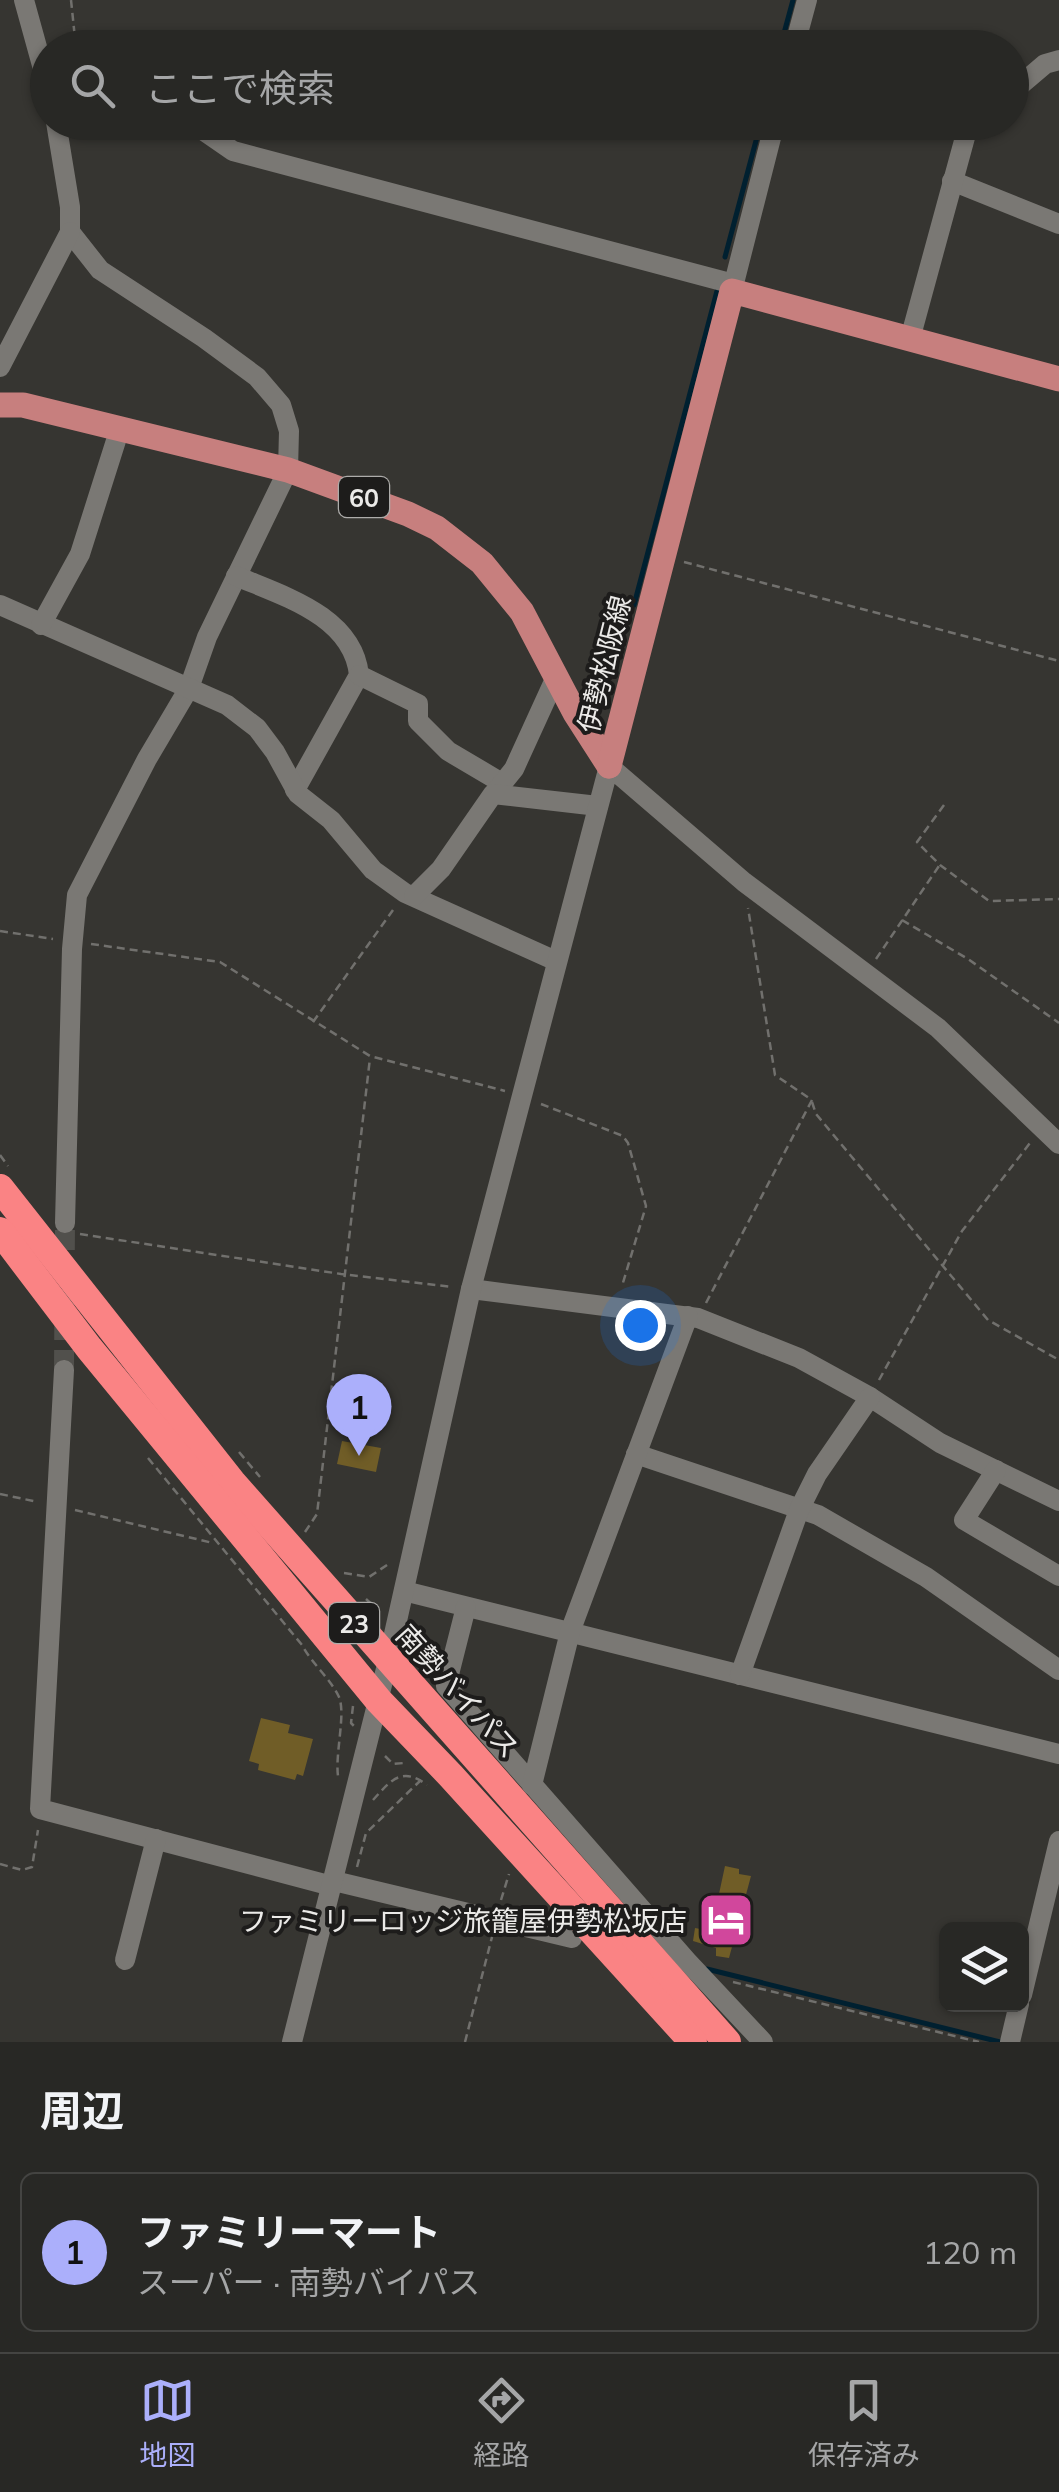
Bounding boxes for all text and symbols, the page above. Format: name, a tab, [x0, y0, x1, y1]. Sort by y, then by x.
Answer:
search box	[30, 30, 1029, 140]
icon: search	[65, 58, 120, 113]
text: ここで検索	[145, 64, 335, 112]
road number: 60	[339, 477, 389, 517]
street label: 伊勢松阪線	[570, 592, 638, 736]
your location	[615, 1300, 666, 1351]
pin: 1	[326, 1374, 392, 1456]
road number: 23	[329, 1603, 379, 1643]
street label: 南勢バイパス	[389, 1617, 527, 1765]
hotel icon: ファミリーロッジ旅籠屋伊勢松坂店	[696, 1890, 756, 1950]
place label: ファミリーロッジ旅籠屋伊勢松坂店	[239, 1903, 687, 1938]
map controls	[939, 1922, 1029, 2012]
button: layers	[939, 1922, 1029, 2012]
text: 周辺	[40, 2084, 124, 2137]
text: ファミリーマート	[137, 2208, 441, 2256]
text: 1	[65, 2232, 84, 2272]
text: 120 m	[923, 2232, 1017, 2272]
text: スーパー · 南勢バイパス	[137, 2262, 480, 2302]
tab: 地図	[139, 2373, 195, 2473]
tab: 経路	[473, 2373, 530, 2473]
tab: 保存済み	[808, 2373, 920, 2473]

